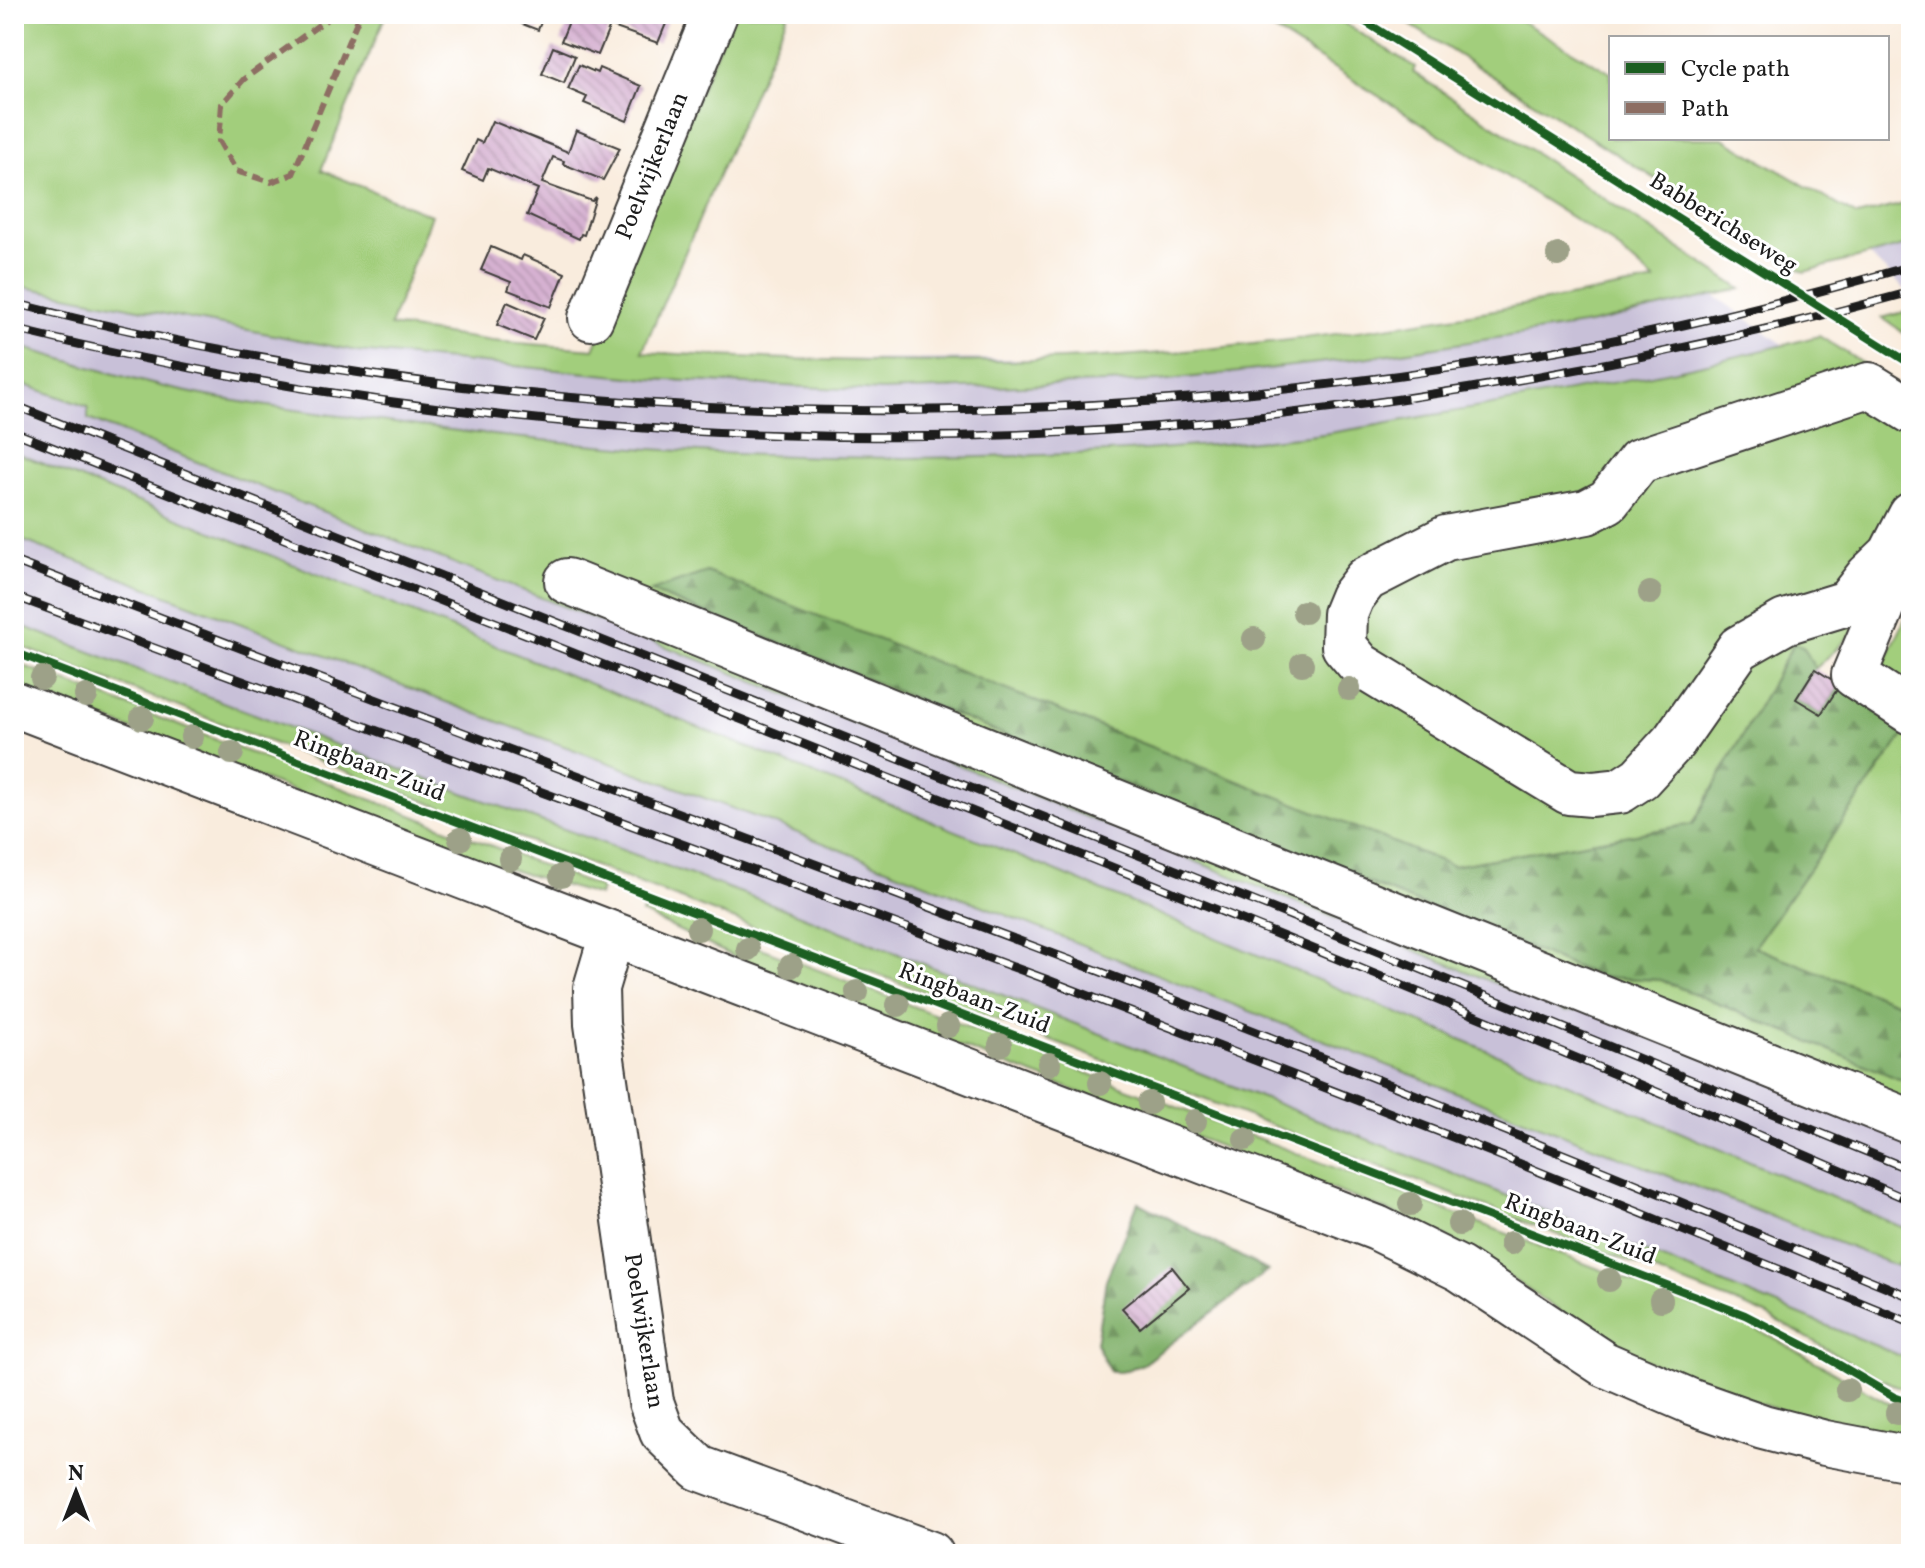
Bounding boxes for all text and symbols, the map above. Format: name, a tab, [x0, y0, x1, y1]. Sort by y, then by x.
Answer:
legend	[1609, 36, 1889, 140]
text: Cycle path	[1681, 53, 1790, 87]
street label: Poelwijkerlaan	[608, 87, 698, 245]
text: Path	[1681, 93, 1729, 127]
street label: Babberichseweg	[1642, 165, 1804, 283]
street label: Ringbaan-Zuid	[288, 722, 450, 812]
street label: Ringbaan-Zuid	[893, 954, 1055, 1044]
street label: Ringbaan-Zuid	[1499, 1185, 1661, 1275]
street label: Poelwijkerlaan	[614, 1251, 672, 1411]
north arrow	[36, 1452, 116, 1532]
text: N	[68, 1459, 84, 1490]

